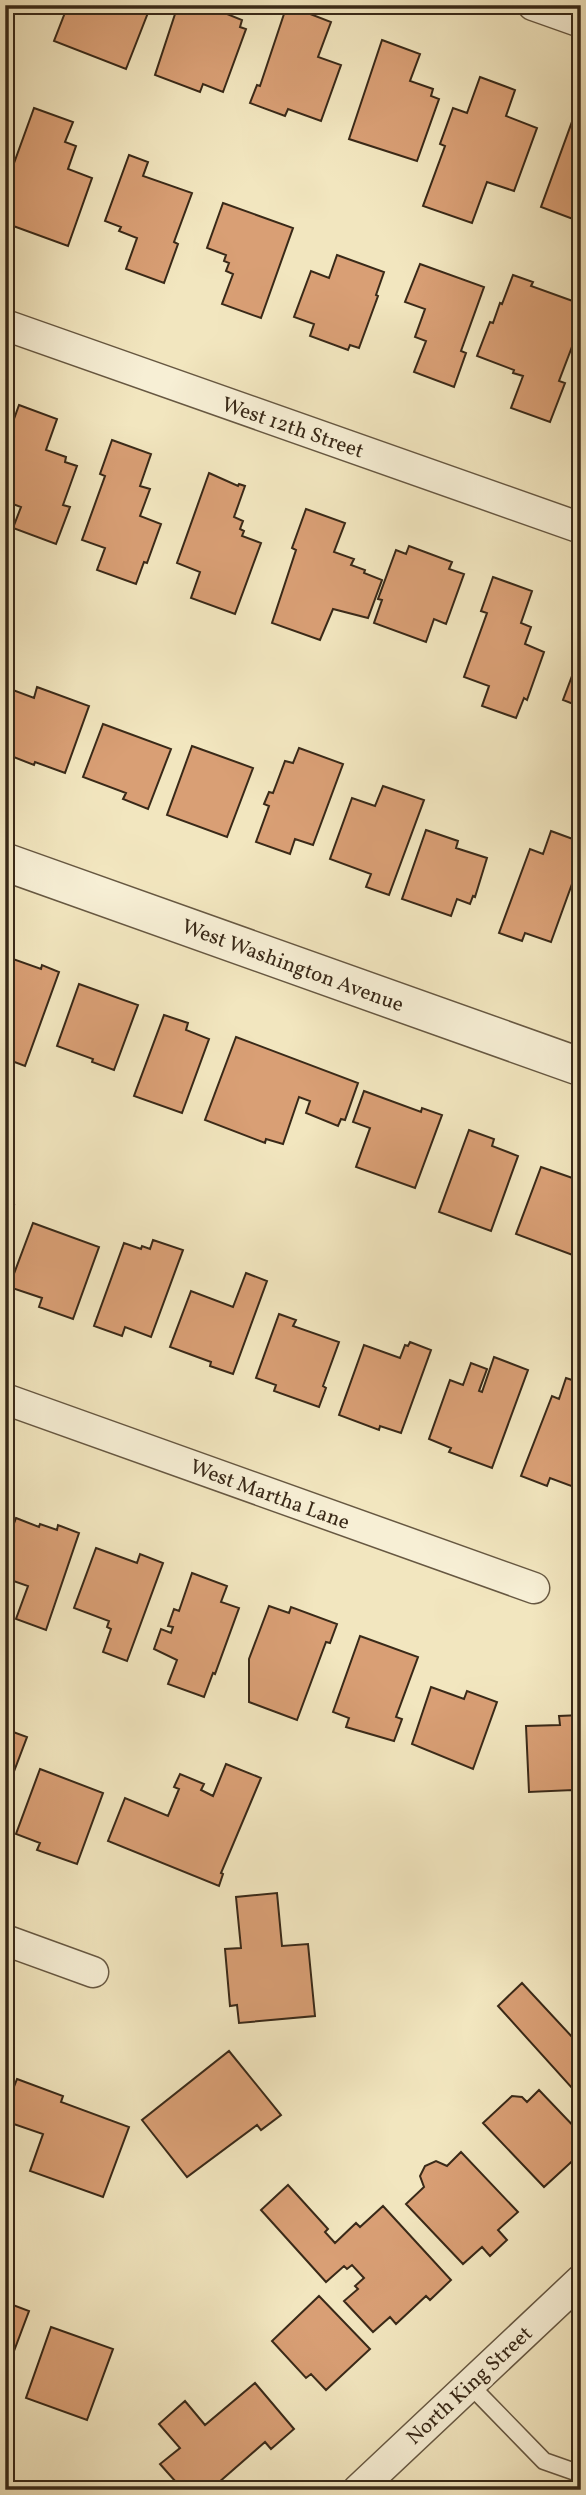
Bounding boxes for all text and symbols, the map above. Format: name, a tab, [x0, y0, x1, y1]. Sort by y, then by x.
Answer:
street label: West 12th Street	[218, 391, 367, 466]
street label: West Washington Avenue	[178, 913, 408, 1020]
street label: West Martha Lane	[186, 1453, 353, 1538]
street label: North King Street	[401, 2320, 539, 2452]

